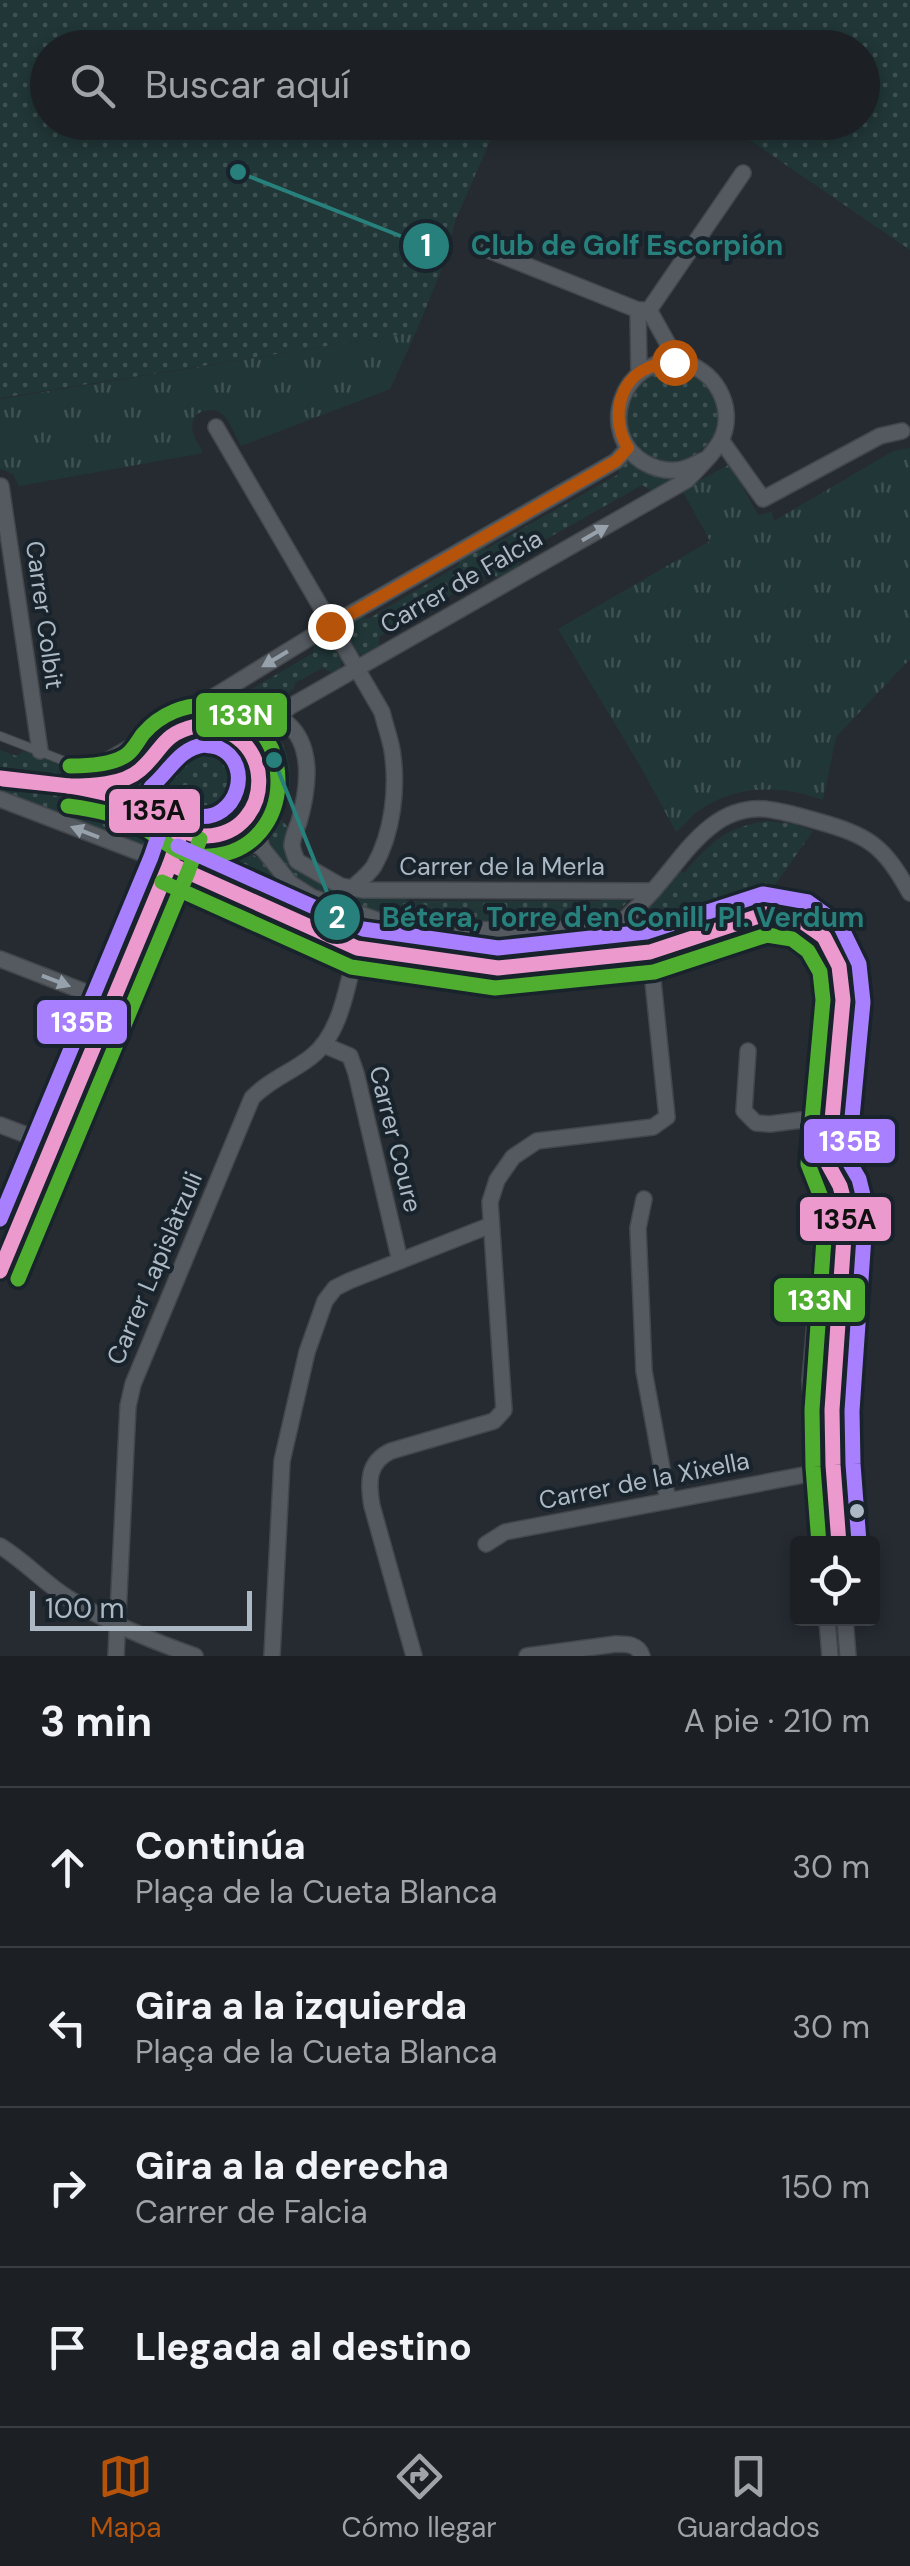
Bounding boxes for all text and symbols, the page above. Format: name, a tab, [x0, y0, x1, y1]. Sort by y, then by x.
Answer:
search box	[30, 30, 880, 140]
icon: search	[65, 58, 120, 113]
text: Buscar aquí	[145, 60, 350, 110]
callout: Club de Golf Escorpión	[401, 217, 804, 275]
text: 1	[421, 226, 431, 265]
text: Club de Golf Escorpión	[471, 227, 783, 264]
route start	[652, 340, 698, 386]
street label: Carrer de Falcia	[374, 522, 548, 641]
one-way arrow	[581, 525, 609, 542]
street label: Carrer Colbit	[18, 539, 71, 691]
route end	[308, 604, 354, 650]
one-way arrow	[261, 650, 289, 667]
line badge: 133N	[194, 691, 289, 739]
text: 133N	[209, 697, 273, 734]
line badge: 135A	[107, 787, 202, 835]
text: 135A	[122, 792, 186, 829]
one-way arrow	[69, 824, 99, 839]
street label: Carrer de la Merla	[399, 850, 605, 883]
callout: Bétera, Torre d'en Conill, Pl. Verdum	[312, 888, 884, 946]
text: 2	[328, 898, 346, 937]
text: Bétera, Torre d'en Conill, Pl. Verdum	[382, 899, 864, 936]
one-way arrow	[41, 973, 71, 989]
line badge: 135B	[35, 998, 129, 1046]
text: 135B	[51, 1004, 113, 1041]
street label: Carrer Coure	[361, 1063, 430, 1216]
line badge: 135B	[802, 1117, 897, 1165]
text: 135B	[819, 1123, 881, 1160]
street label: Carrer Lapislàtzuli	[99, 1167, 210, 1370]
line badge: 135A	[798, 1195, 893, 1243]
text: 135A	[813, 1201, 877, 1238]
line badge: 133N	[772, 1276, 867, 1324]
text: 133N	[788, 1282, 852, 1319]
street label: Carrer de la Xixella	[536, 1444, 752, 1517]
unlabelled marker	[847, 1501, 867, 1521]
map controls	[790, 1536, 880, 1626]
button: locate	[790, 1536, 880, 1626]
scale bar	[30, 1586, 252, 1631]
text: 100 m	[45, 1590, 124, 1627]
text: 3 min	[40, 1694, 152, 1749]
text: A pie · 210 m	[684, 1700, 870, 1742]
text: Continúa	[135, 1821, 306, 1871]
icon: ahead	[40, 1840, 95, 1895]
text: 30 m	[792, 1846, 870, 1888]
text: Plaça de la Cueta Blanca	[135, 1871, 497, 1913]
text: Gira a la izquierda	[135, 1981, 467, 2031]
icon: left	[40, 2000, 95, 2055]
text: 30 m	[792, 2006, 870, 2048]
text: Plaça de la Cueta Blanca	[135, 2031, 497, 2073]
text: Gira a la derecha	[135, 2141, 449, 2191]
icon: right	[40, 2160, 95, 2215]
text: 150 m	[782, 2166, 870, 2208]
text: Carrer de Falcia	[135, 2191, 368, 2233]
icon: arrive	[40, 2320, 95, 2375]
text: Llegada al destino	[135, 2322, 472, 2372]
tab: Mapa	[90, 2449, 162, 2546]
tab: Cómo llegar	[341, 2449, 497, 2546]
tab: Guardados	[677, 2449, 820, 2546]

